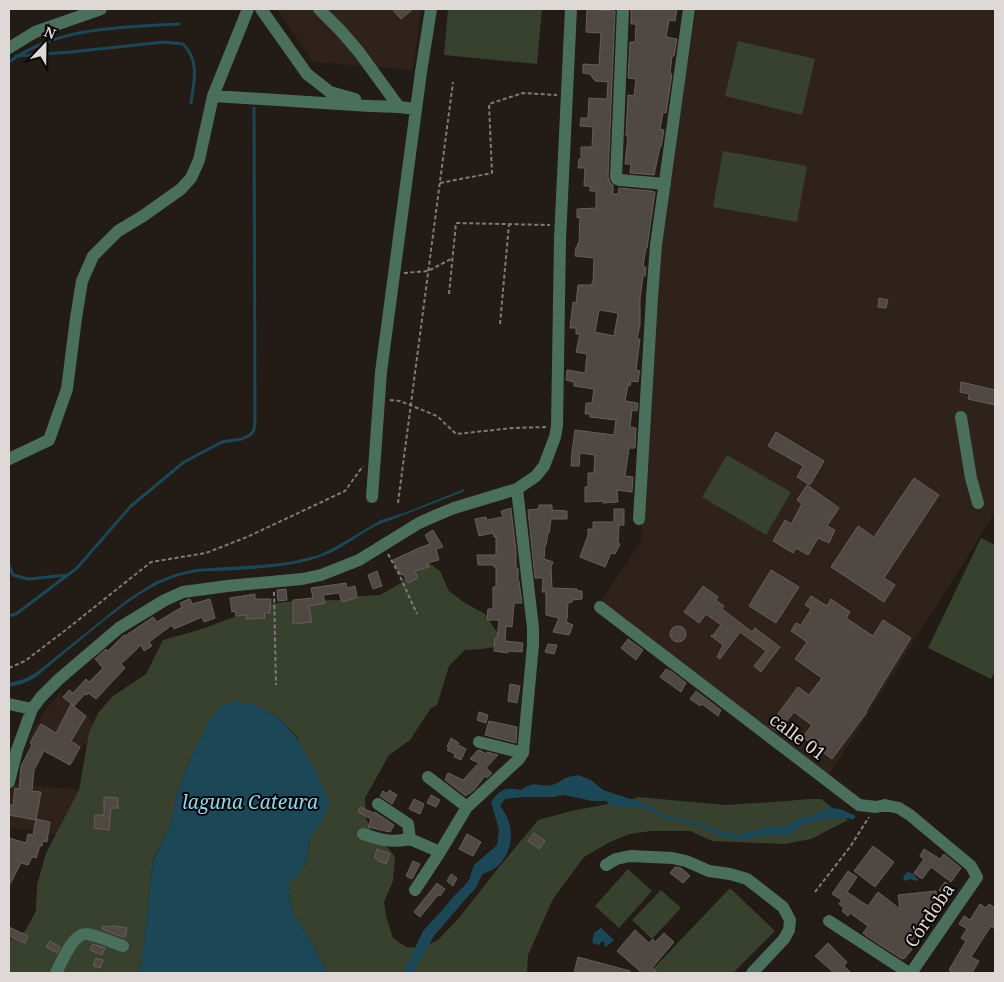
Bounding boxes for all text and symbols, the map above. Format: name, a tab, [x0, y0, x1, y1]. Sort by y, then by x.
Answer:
north arrow	[20, 20, 70, 70]
text: N	[41, 22, 59, 43]
street label: calle 01	[765, 707, 831, 765]
water label: laguna Cateura	[182, 789, 318, 815]
street label: Córdoba	[899, 878, 959, 952]

